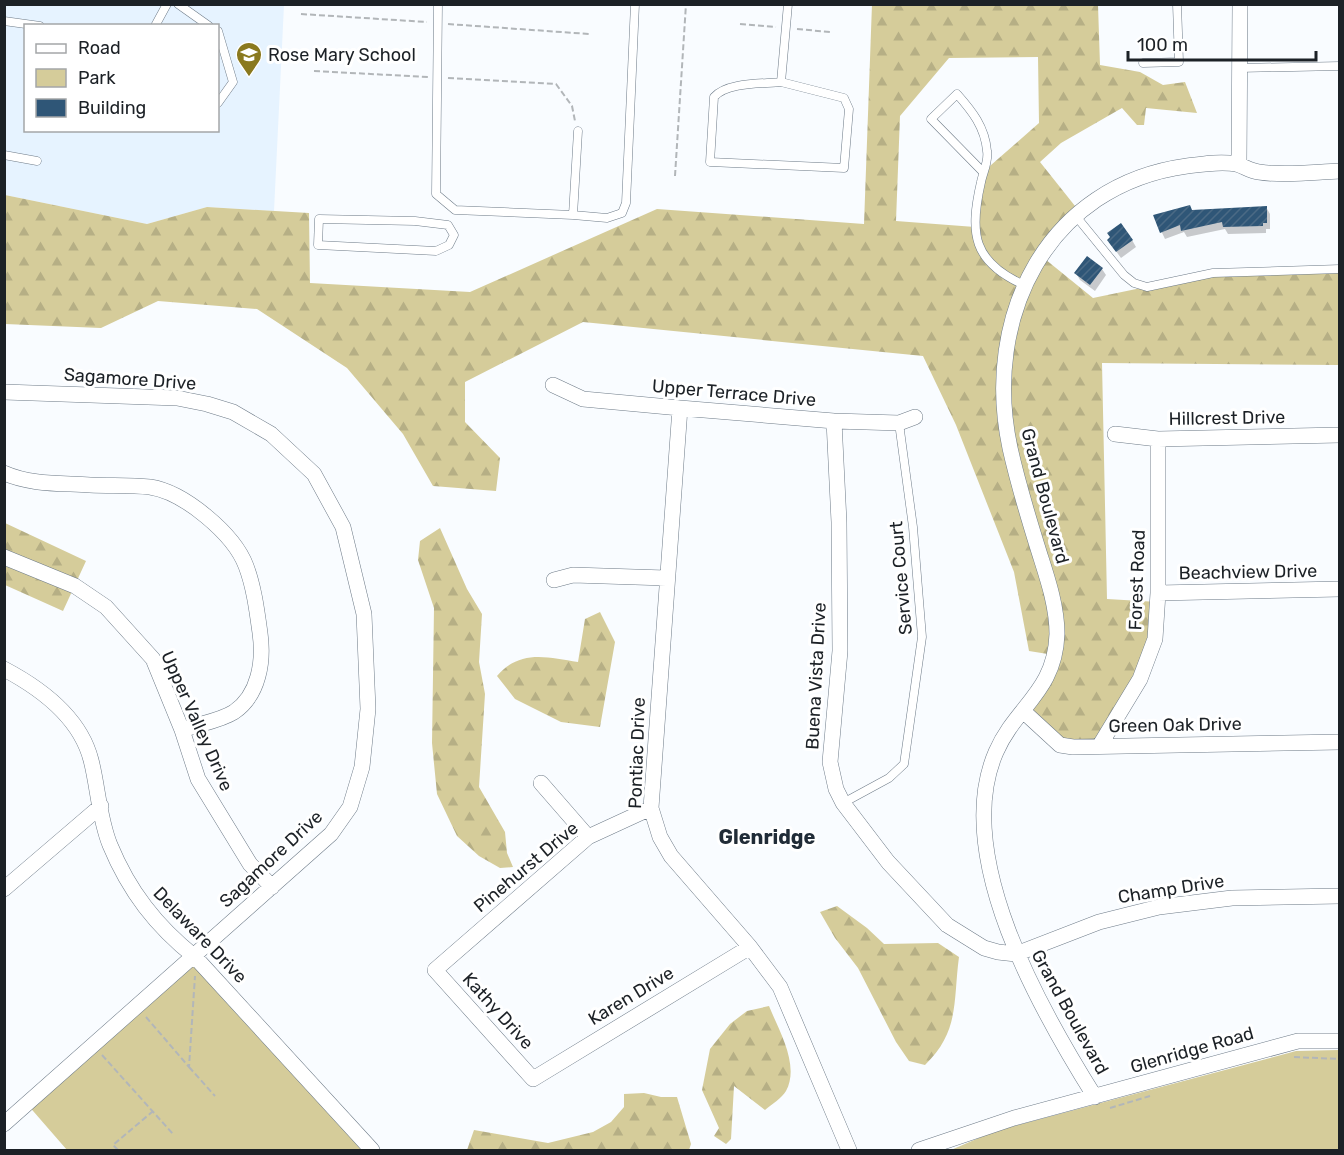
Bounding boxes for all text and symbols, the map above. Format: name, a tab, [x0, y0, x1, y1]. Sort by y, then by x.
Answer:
legend	[24, 24, 219, 132]
scale bar	[1128, 24, 1316, 62]
text: 100 m	[1137, 34, 1188, 56]
text: Road	[78, 37, 121, 59]
school or university icon: Rose Mary School	[234, 40, 264, 78]
place label: Rose Mary School	[268, 44, 416, 66]
text: Park	[78, 67, 116, 89]
text: Building	[78, 97, 146, 119]
street label: Sagamore Drive	[63, 363, 197, 395]
street label: Upper Terrace Drive	[651, 375, 817, 411]
street label: Hillcrest Drive	[1169, 406, 1285, 430]
street label: Grand Boulevard	[1016, 426, 1074, 566]
street label: Service Court	[885, 520, 917, 636]
street label: Forest Road	[1124, 529, 1150, 631]
street label: Beachview Drive	[1179, 560, 1317, 584]
street label: Buena Vista Drive	[801, 602, 831, 750]
street label: Upper Valley Drive	[156, 648, 238, 794]
street label: Pontiac Drive	[624, 697, 650, 809]
street label: Green Oak Drive	[1108, 713, 1242, 737]
street label: Sagamore Drive	[215, 806, 327, 912]
street label: Pinehurst Drive	[469, 817, 583, 917]
district label: Glenridge	[719, 825, 816, 849]
street label: Champ Drive	[1116, 870, 1226, 908]
street label: Delaware Drive	[149, 882, 251, 988]
street label: Grand Boulevard	[1027, 946, 1113, 1078]
street label: Karen Drive	[584, 962, 678, 1030]
street label: Kathy Drive	[458, 968, 538, 1054]
street label: Glenridge Road	[1128, 1022, 1256, 1078]

